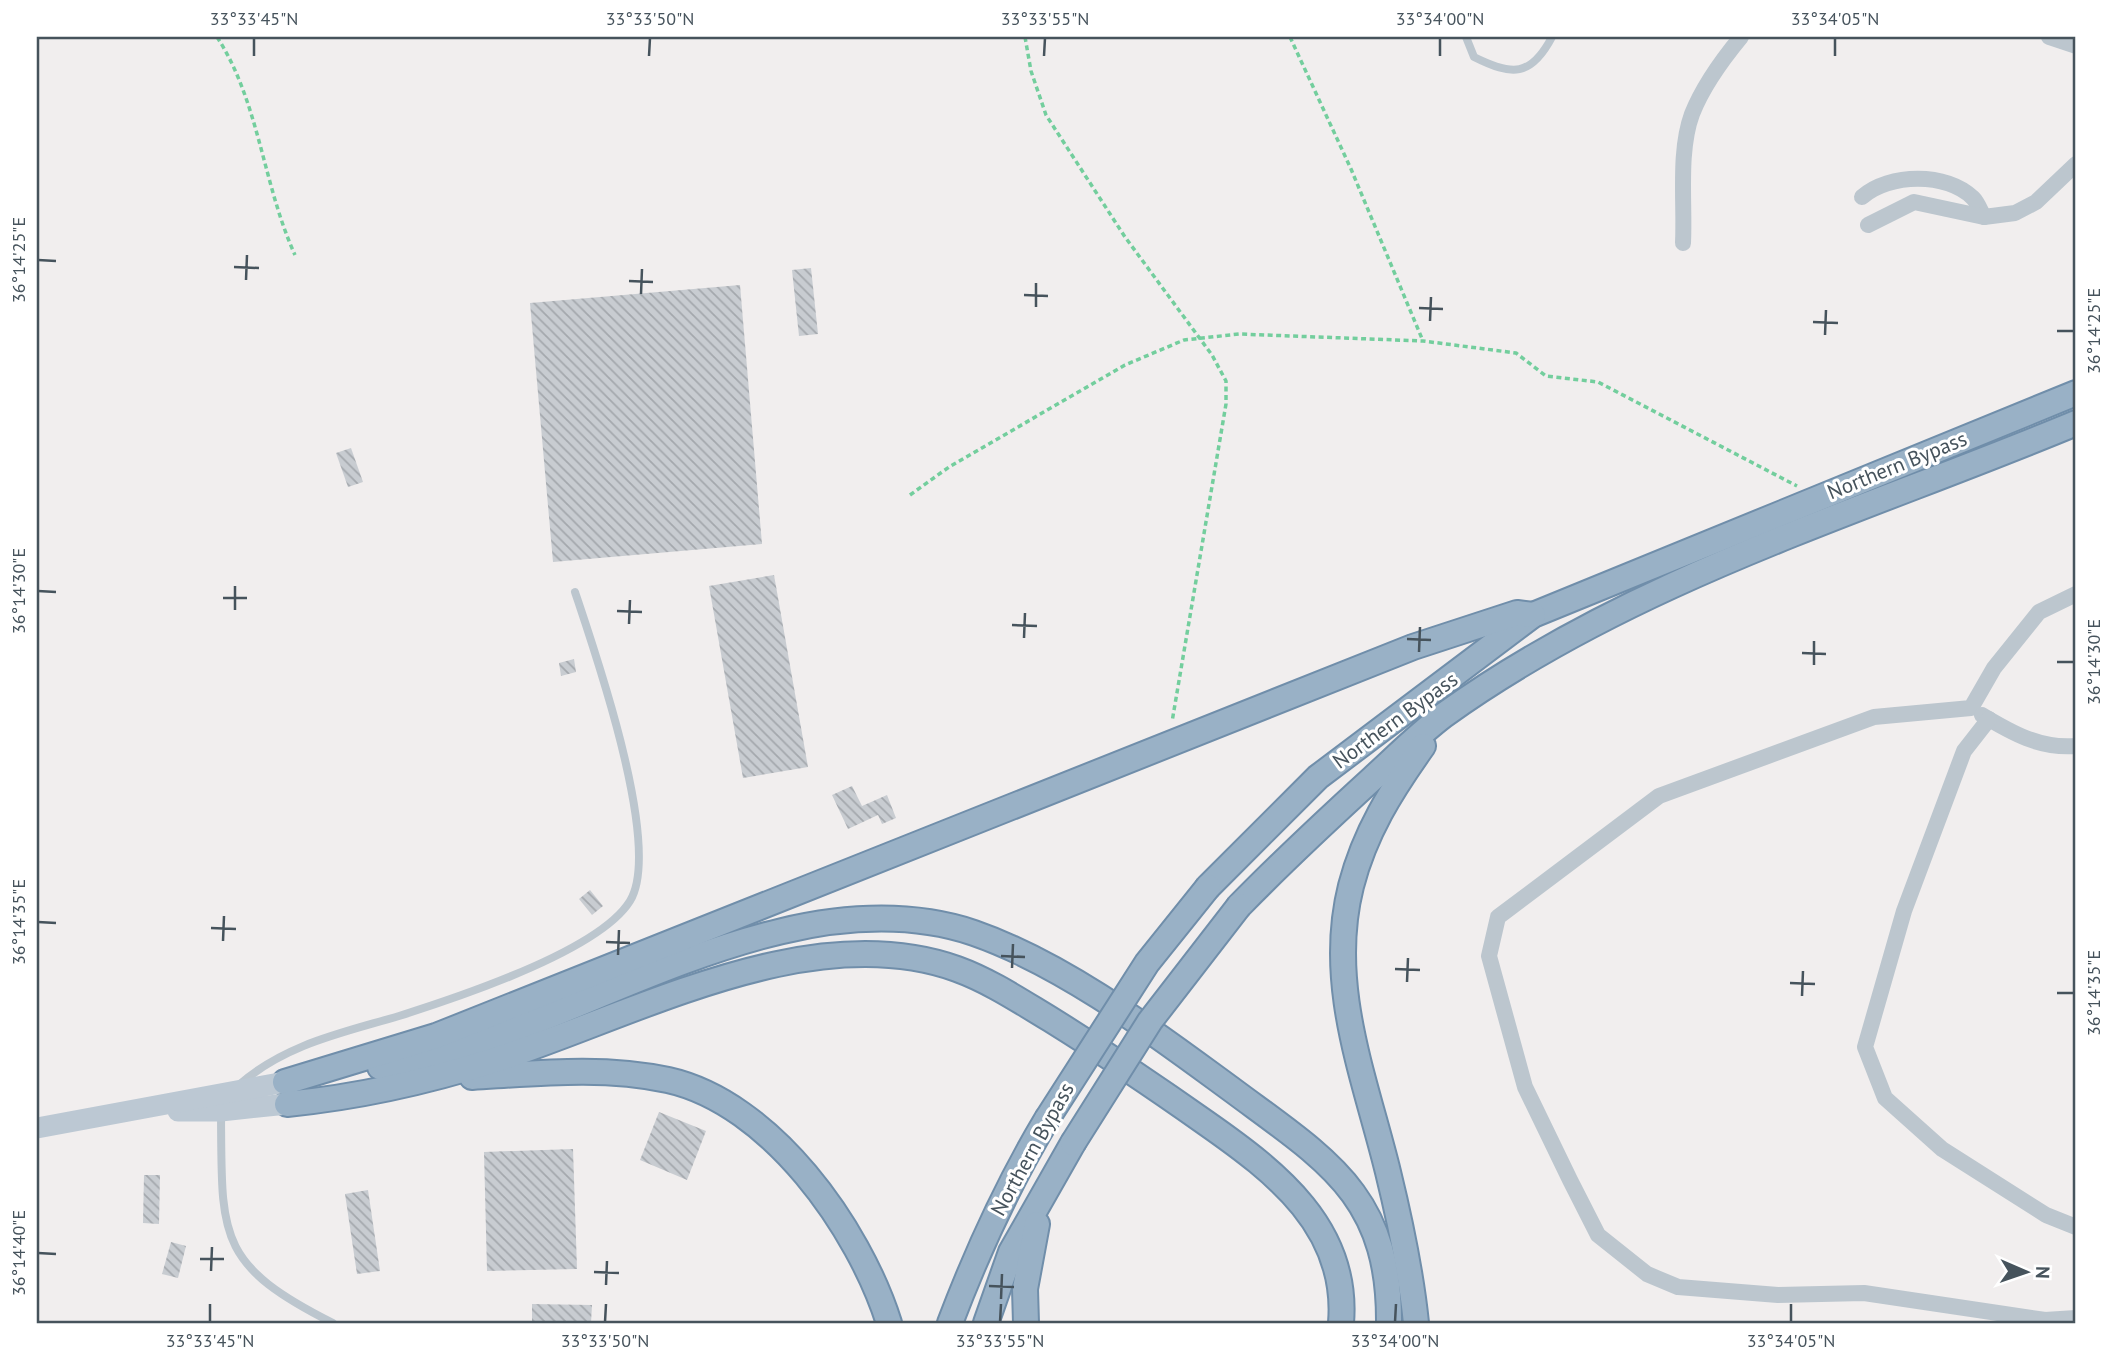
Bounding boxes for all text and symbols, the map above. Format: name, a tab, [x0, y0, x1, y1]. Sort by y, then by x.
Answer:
text: 33°33'45"N	[210, 7, 298, 30]
text: 33°33'50"N	[606, 7, 694, 30]
text: 33°33'55"N	[1001, 7, 1089, 30]
text: 33°34'00"N	[1396, 7, 1484, 30]
text: 33°34'05"N	[1791, 7, 1879, 30]
text: 36°14'25"E	[7, 217, 30, 303]
text: 36°14'25"E	[2082, 288, 2105, 374]
street label: Northern Bypass	[1823, 425, 1971, 505]
text: 36°14'30"E	[7, 548, 30, 634]
text: 36°14'30"E	[2082, 619, 2105, 705]
street label: Northern Bypass	[1327, 666, 1463, 774]
text: 36°14'35"E	[7, 879, 30, 965]
text: 36°14'35"E	[2082, 950, 2105, 1036]
street label: Northern Bypass	[984, 1078, 1080, 1220]
text: 36°14'40"E	[7, 1210, 30, 1296]
north arrow	[1990, 1238, 2060, 1308]
text: N	[2031, 1266, 2055, 1279]
text: 33°33'45"N	[166, 1329, 254, 1352]
text: 33°33'50"N	[561, 1329, 649, 1352]
text: 33°33'55"N	[956, 1329, 1044, 1352]
text: 33°34'00"N	[1351, 1329, 1439, 1352]
text: 33°34'05"N	[1747, 1329, 1835, 1352]

